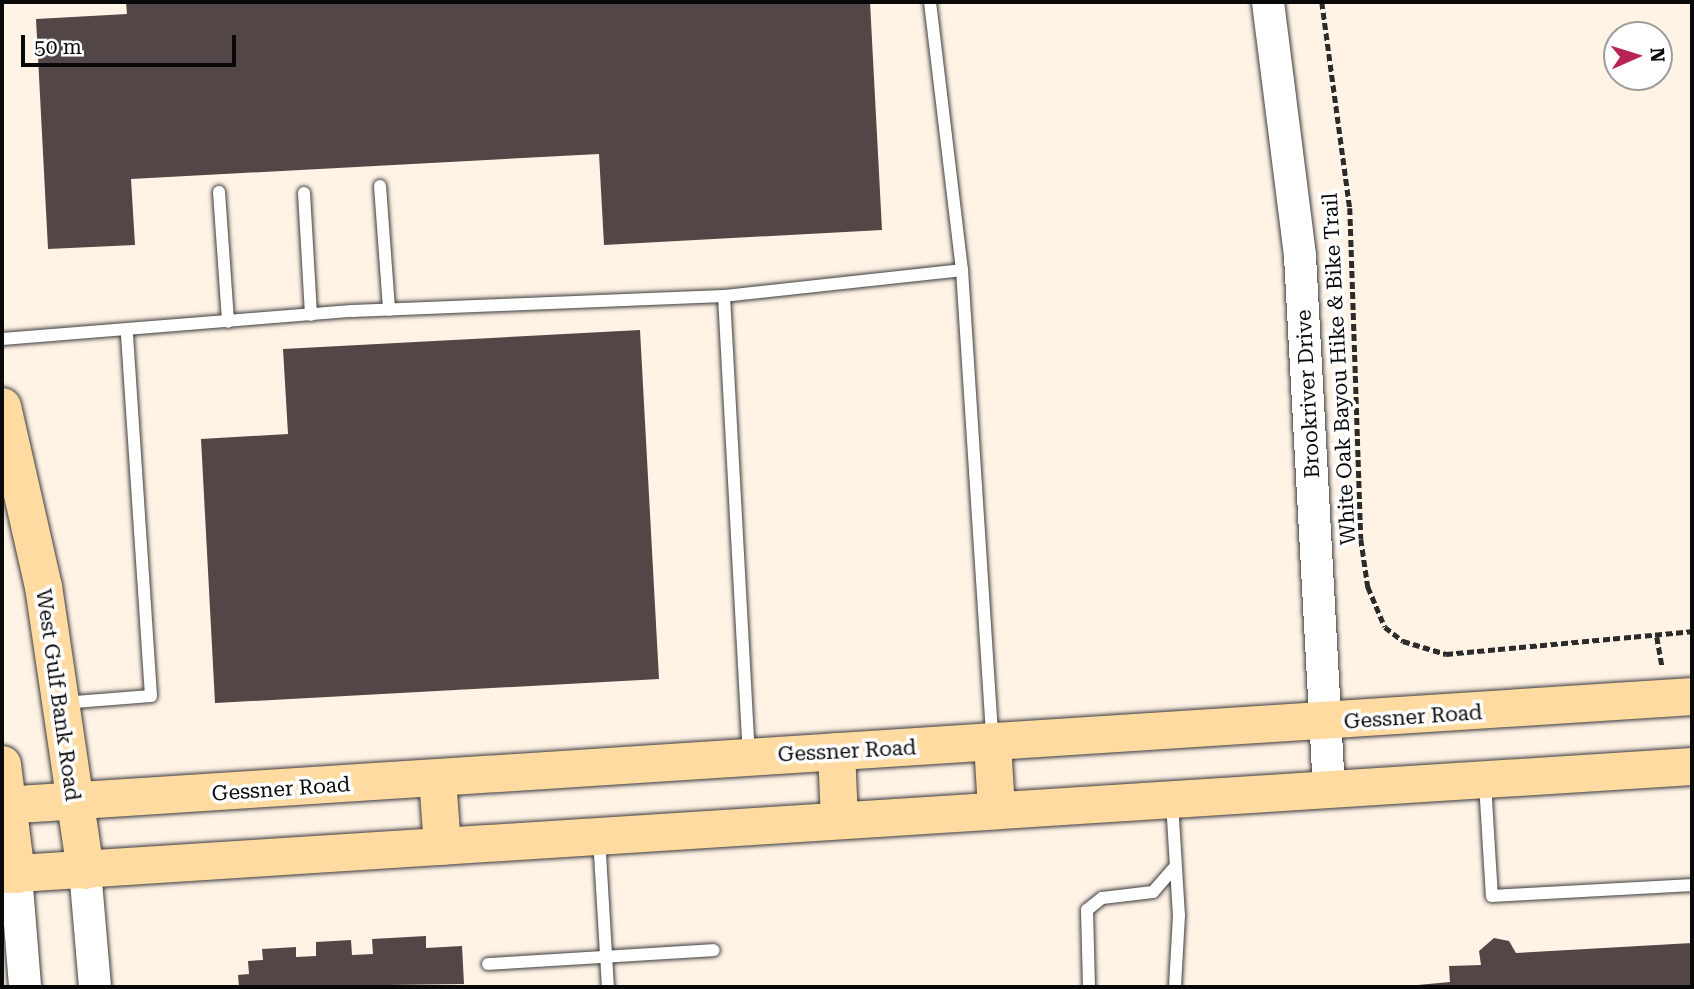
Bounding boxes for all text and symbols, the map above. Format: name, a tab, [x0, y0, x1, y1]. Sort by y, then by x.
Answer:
scale bar	[24, 21, 240, 65]
north arrow	[1603, 21, 1673, 91]
text: 50 m	[34, 35, 82, 59]
text: N	[1646, 47, 1669, 63]
street label: White Oak Bayou Hike & Bike Trail	[1317, 192, 1361, 546]
street label: Brookriver Drive	[1291, 309, 1325, 479]
street label: West Gulf Bank Road	[31, 587, 85, 803]
street label: Gessner Road	[1343, 700, 1483, 734]
street label: Gessner Road	[777, 735, 917, 767]
street label: Gessner Road	[211, 772, 351, 806]

